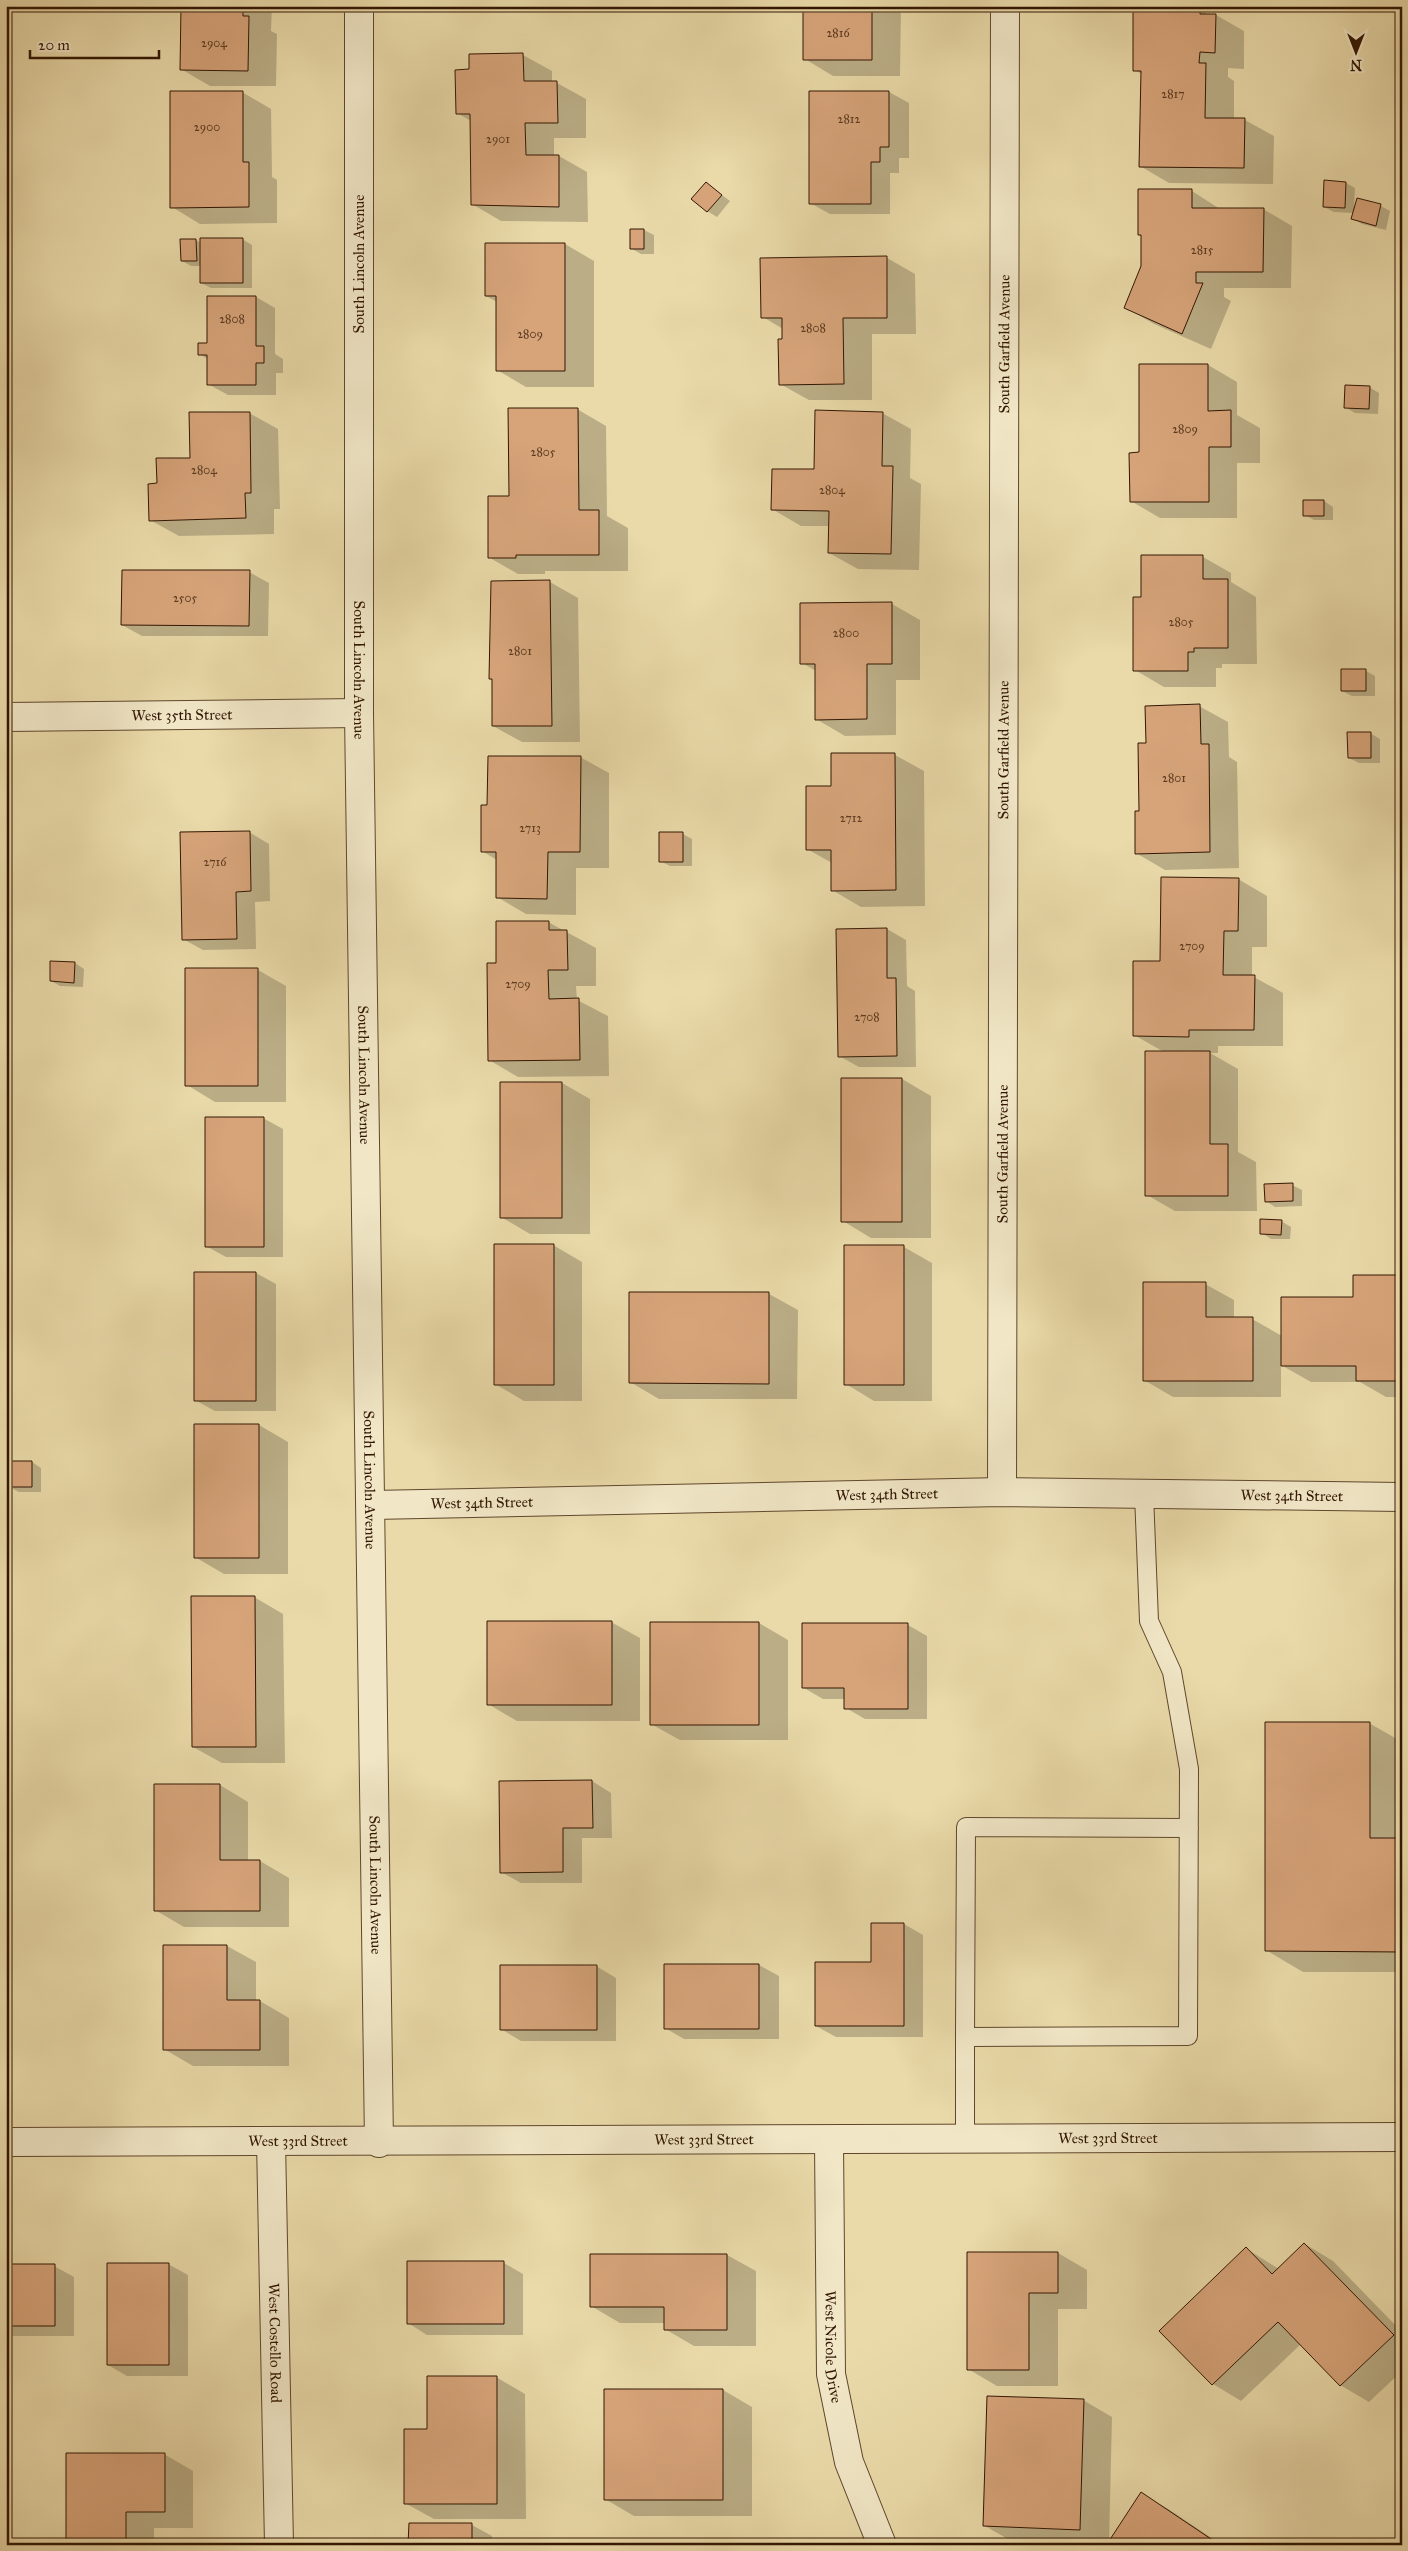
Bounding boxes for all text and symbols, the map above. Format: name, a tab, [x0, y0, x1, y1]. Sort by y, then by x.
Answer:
house number: 2816	[826, 26, 850, 40]
scale bar	[30, 28, 159, 60]
north arrow	[1330, 28, 1380, 78]
text: 20 m	[38, 36, 70, 54]
house number: 2904	[201, 36, 227, 50]
text: N	[1350, 56, 1362, 73]
house number: 2817	[1161, 87, 1185, 101]
house number: 2812	[838, 112, 861, 126]
house number: 2900	[194, 120, 220, 134]
house number: 2901	[486, 132, 510, 146]
street label: South Lincoln Avenue	[350, 195, 368, 333]
house number: 2815	[1191, 243, 1214, 257]
street label: South Garfield Avenue	[995, 275, 1013, 413]
house number: 2808	[219, 312, 245, 326]
house number: 2808	[800, 321, 826, 335]
house number: 2809	[517, 327, 543, 341]
house number: 2809	[1172, 422, 1198, 436]
house number: 2805	[531, 445, 556, 459]
house number: 2804	[191, 463, 217, 477]
house number: 2804	[819, 483, 845, 497]
house number: 2505	[173, 591, 197, 605]
street label: South Lincoln Avenue	[350, 601, 368, 740]
house number: 2805	[1169, 615, 1194, 629]
house number: 2800	[833, 626, 859, 640]
house number: 2801	[508, 644, 532, 658]
street label: South Garfield Avenue	[994, 681, 1013, 819]
street label: West 35th Street	[131, 705, 233, 725]
house number: 2801	[1162, 771, 1186, 785]
house number: 2712	[840, 811, 862, 825]
house number: 2713	[519, 821, 541, 835]
house number: 2716	[204, 855, 227, 869]
house number: 2709	[1179, 939, 1205, 953]
house number: 2709	[505, 977, 531, 991]
street label: South Lincoln Avenue	[354, 1005, 374, 1145]
house number: 2708	[854, 1010, 880, 1024]
street label: South Garfield Avenue	[994, 1085, 1012, 1223]
street label: South Lincoln Avenue	[360, 1410, 380, 1550]
street label: West 34th Street	[835, 1484, 939, 1504]
street label: West 34th Street	[1241, 1486, 1344, 1505]
street label: West 34th Street	[431, 1493, 534, 1513]
street label: South Lincoln Avenue	[365, 1815, 385, 1955]
street label: West 33rd Street	[1058, 2129, 1158, 2147]
street label: West 33rd Street	[654, 2130, 754, 2149]
street label: West 33rd Street	[248, 2132, 348, 2150]
street label: West Costello Road	[265, 2283, 285, 2404]
street label: West Nicole Drive	[821, 2290, 846, 2405]

